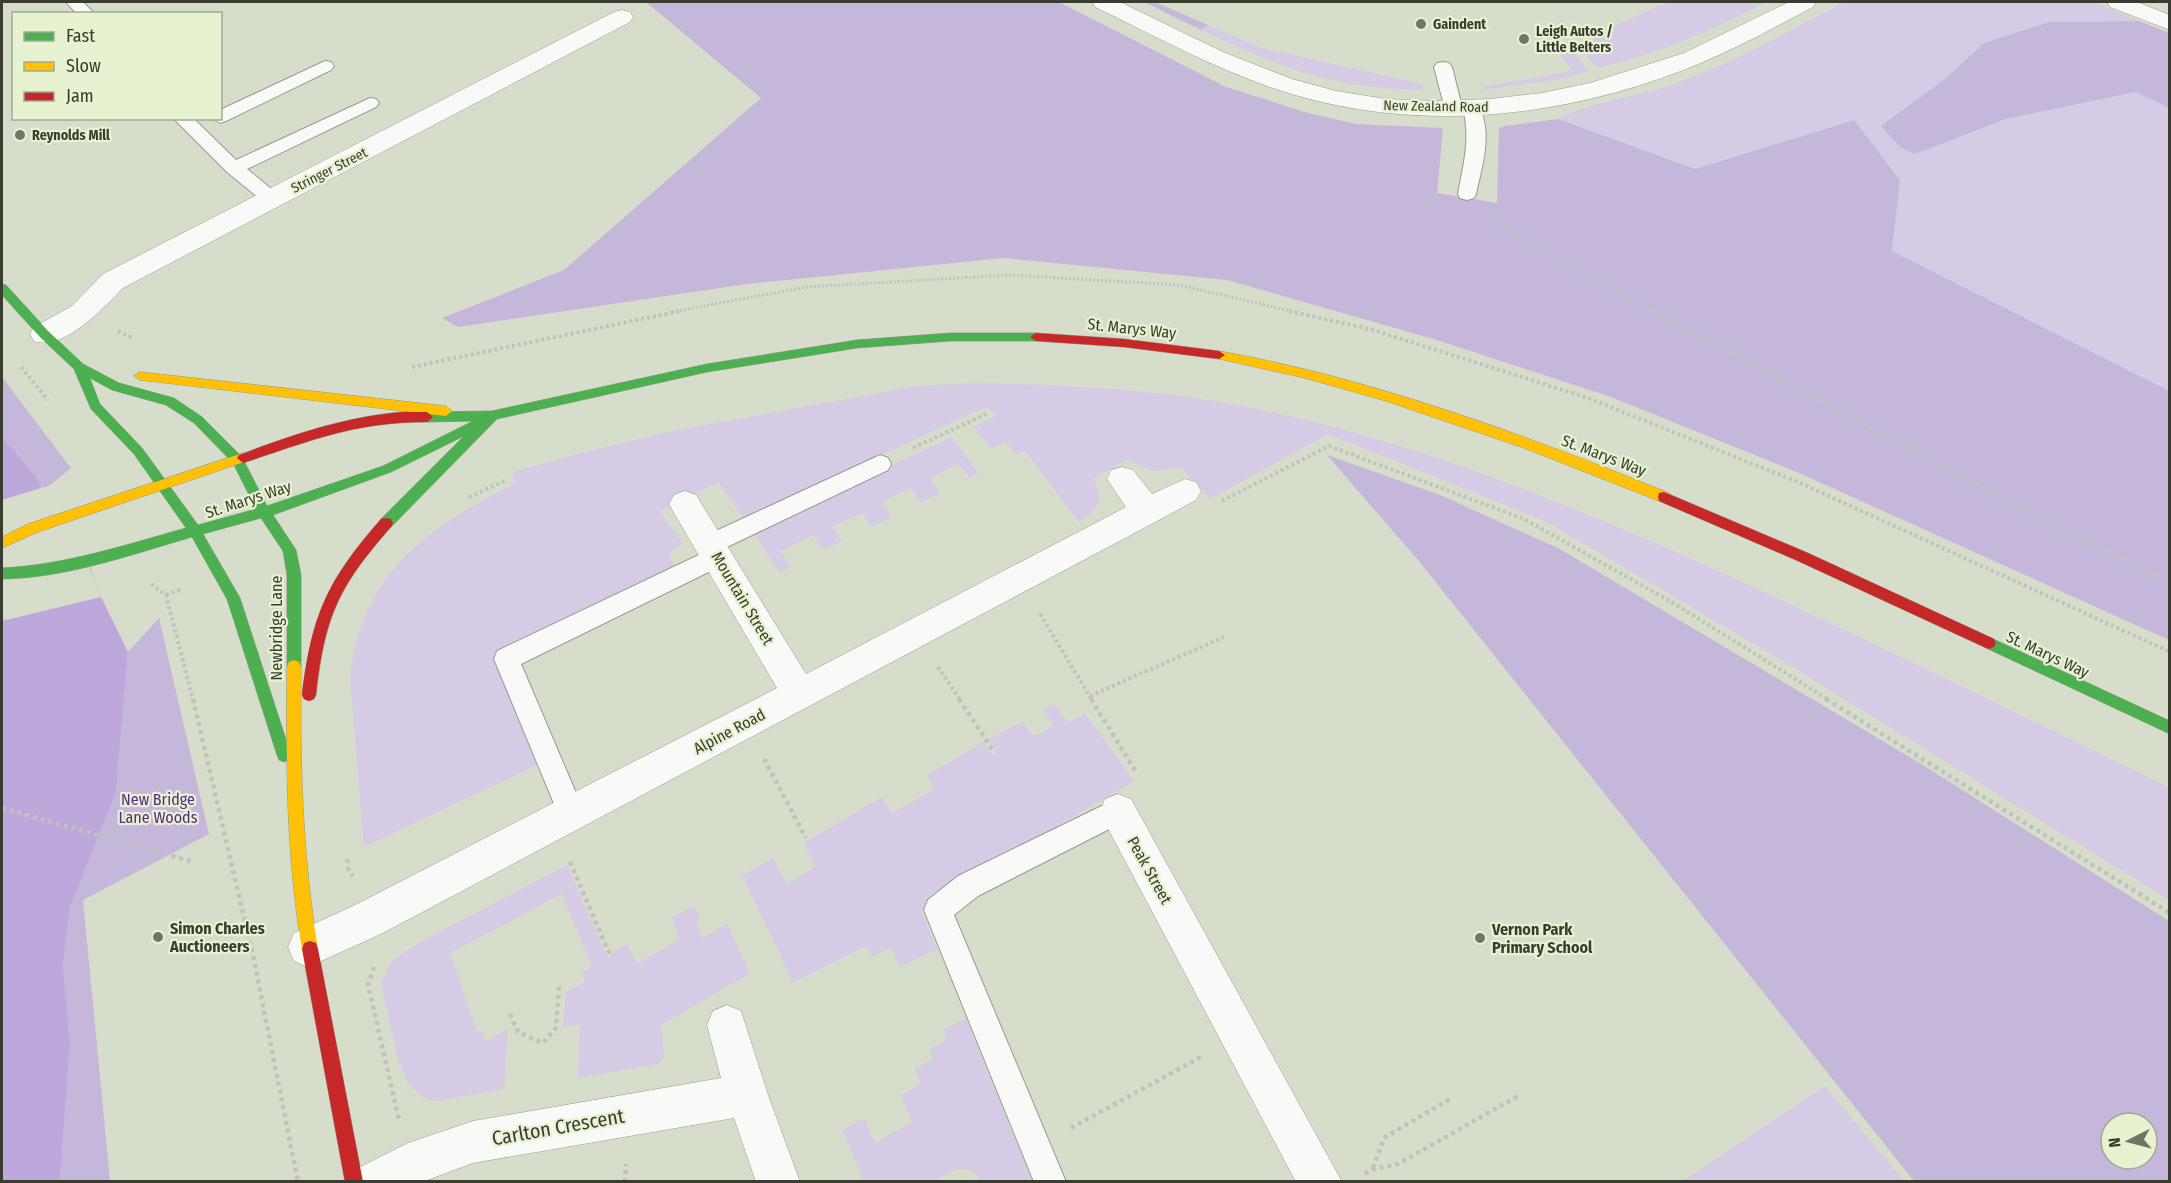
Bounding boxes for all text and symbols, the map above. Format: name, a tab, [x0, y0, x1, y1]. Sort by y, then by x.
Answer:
legend	[12, 12, 222, 120]
place label: Gaindent	[1433, 16, 1487, 33]
marker: Gaindent	[1414, 17, 1428, 31]
place label: Leigh Autos / Little Belters	[1536, 23, 1613, 56]
text: Fast	[66, 25, 95, 47]
marker: Leigh Autos / Little Belters	[1517, 32, 1531, 46]
text: Slow	[66, 55, 101, 77]
text: Jam	[66, 85, 94, 107]
street label: New Zealand Road	[1383, 97, 1489, 116]
place label: Reynolds Mill	[32, 127, 110, 144]
marker: Reynolds Mill	[13, 128, 27, 142]
street label: Stringer Street	[288, 144, 371, 197]
street label: St. Marys Way	[1087, 314, 1178, 343]
street label: St. Marys Way	[1559, 431, 1650, 481]
street label: St. Marys Way	[203, 476, 294, 522]
street label: Mountain Street	[707, 548, 778, 649]
street label: Newbridge Lane	[267, 575, 286, 680]
street label: St. Marys Way	[2003, 627, 2093, 682]
street label: Alpine Road	[690, 705, 768, 758]
park label: New Bridge Lane Woods	[119, 790, 198, 827]
street label: Peak Street	[1123, 833, 1176, 908]
place label: Simon Charles Auctioneers	[169, 919, 265, 956]
place label: Vernon Park Primary School	[1491, 920, 1593, 957]
marker: Simon Charles Auctioneers	[151, 930, 165, 944]
marker: Vernon Park Primary School	[1473, 931, 1487, 945]
street label: Carlton Crescent	[490, 1103, 626, 1150]
north arrow	[2099, 1111, 2159, 1171]
text: N	[2105, 1137, 2125, 1148]

